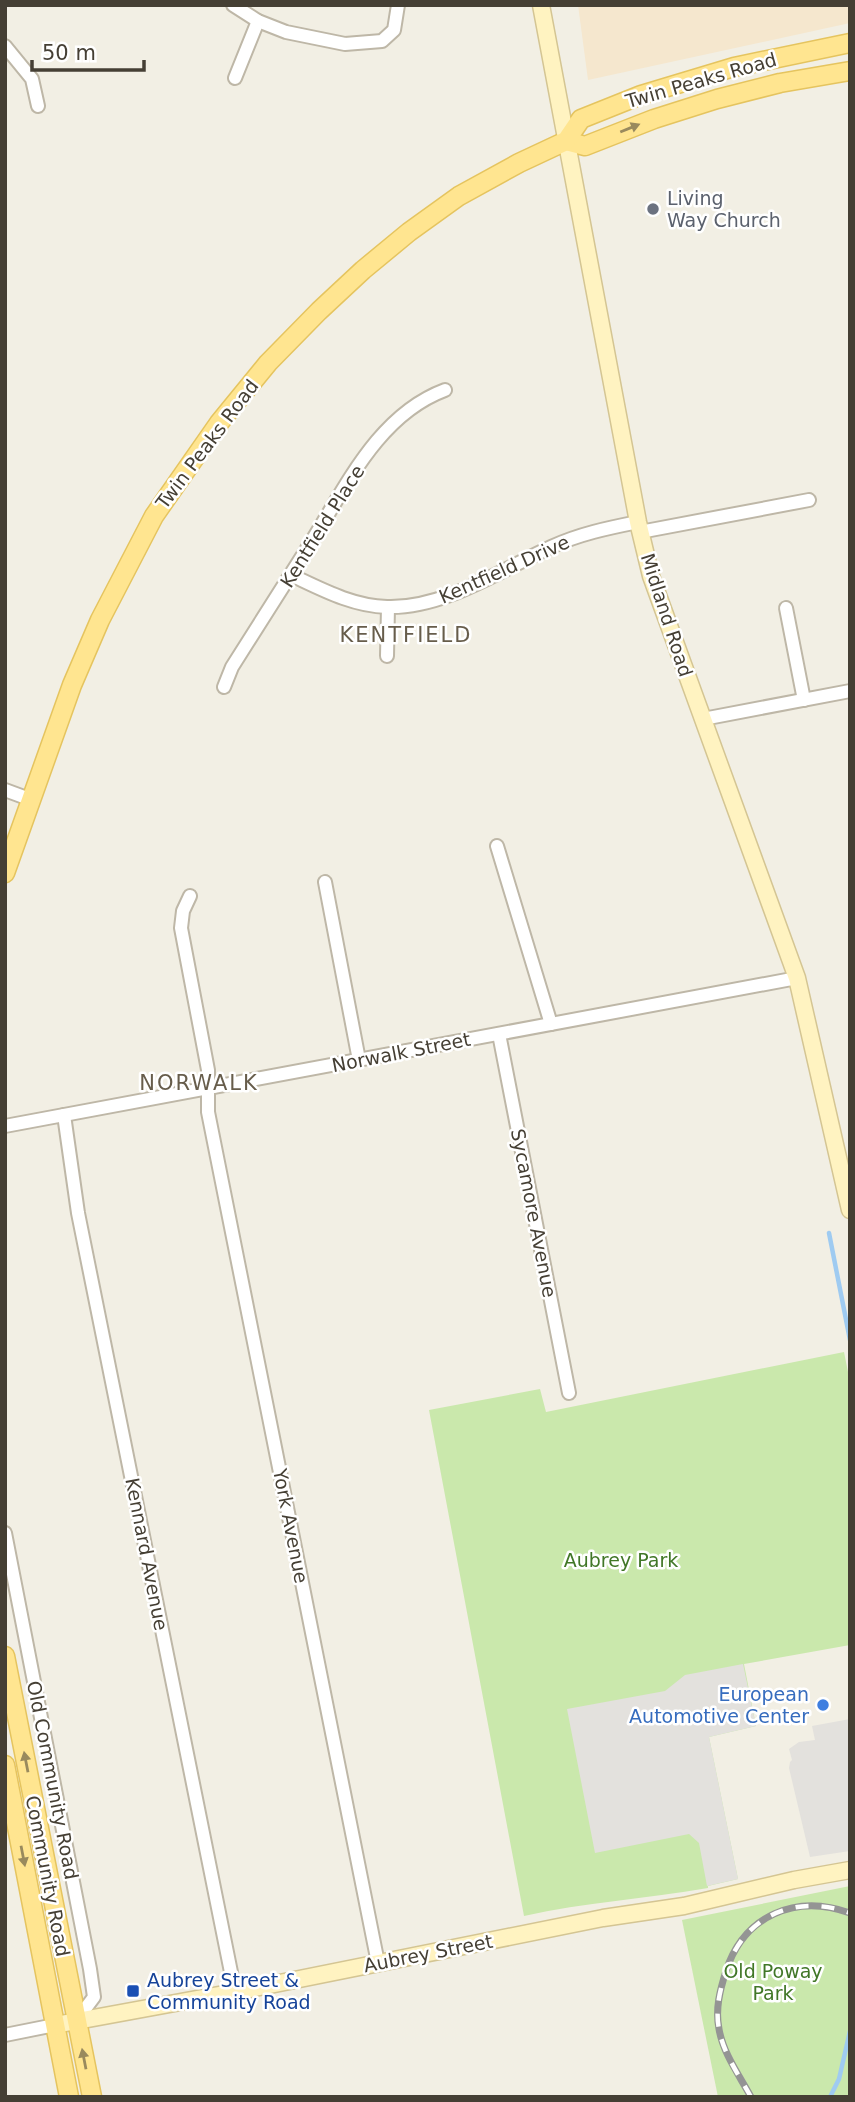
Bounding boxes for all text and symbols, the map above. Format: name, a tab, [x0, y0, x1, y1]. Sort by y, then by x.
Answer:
scale bar	[32, 28, 144, 72]
text: 50 m	[42, 41, 96, 65]
street label: Twin Peaks Road	[622, 48, 779, 112]
one-way arrow	[620, 123, 641, 134]
place label: Living Way Church	[667, 187, 781, 231]
marker: Living Way Church	[645, 201, 661, 217]
street label: Twin Peaks Road	[151, 375, 263, 514]
street label: Kentfield Place	[276, 461, 368, 591]
street label: Kentfield Drive	[435, 530, 573, 608]
street label: Midland Road	[637, 551, 697, 679]
district label: KENTFIELD	[340, 623, 473, 647]
street label: Norwalk Street	[330, 1028, 472, 1076]
district label: NORWALK	[139, 1071, 259, 1095]
street label: Sycamore Avenue	[507, 1127, 561, 1299]
street label: York Avenue	[269, 1466, 313, 1585]
street label: Kennard Avenue	[121, 1476, 173, 1632]
park label: Aubrey Park	[564, 1549, 678, 1571]
street label: Old Community Road	[23, 1679, 83, 1881]
place label: European Automotive Center	[629, 1683, 809, 1727]
marker: European Automotive Center	[815, 1697, 831, 1713]
one-way arrow	[20, 1751, 31, 1773]
street label: Community Road	[21, 1793, 75, 1959]
one-way arrow	[17, 1845, 28, 1867]
street label: Aubrey Street	[362, 1930, 494, 1976]
park label: Old Poway Park	[723, 1960, 823, 2004]
place label: Aubrey Street & Community Road	[147, 1969, 311, 2013]
marker: Aubrey Street & Community Road	[125, 1983, 141, 1999]
one-way arrow	[78, 2048, 89, 2070]

